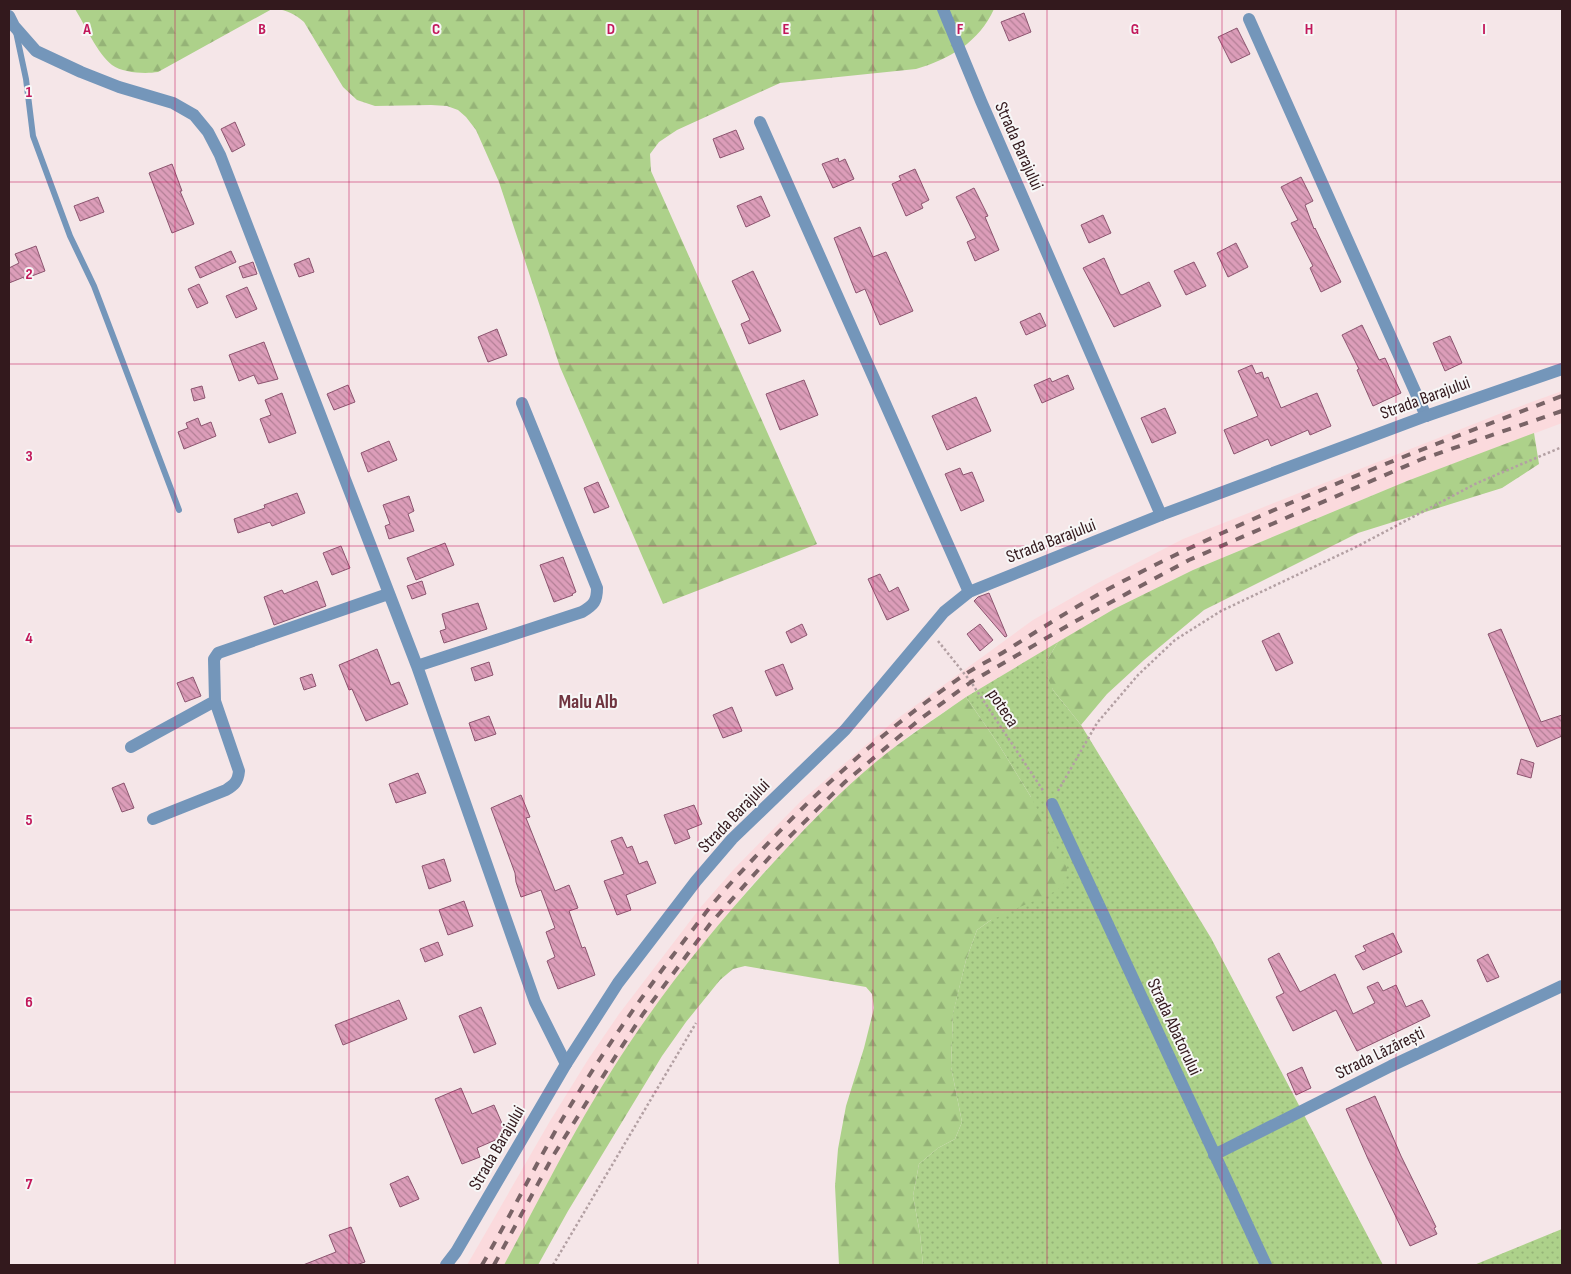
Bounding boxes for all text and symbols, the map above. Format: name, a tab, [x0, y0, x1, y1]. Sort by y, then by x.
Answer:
text: A	[82, 20, 91, 39]
text: B	[258, 20, 266, 39]
text: C	[432, 20, 440, 39]
text: D	[607, 20, 615, 39]
text: E	[783, 20, 790, 39]
text: F	[957, 20, 964, 39]
text: G	[1131, 20, 1139, 39]
text: H	[1305, 20, 1313, 39]
text: I	[1482, 20, 1486, 39]
text: 1	[26, 83, 33, 102]
street label: Strada Barajului	[990, 99, 1048, 193]
text: 2	[25, 265, 33, 284]
street label: Strada Barajului	[1377, 372, 1473, 424]
text: 3	[25, 447, 33, 466]
street label: Strada Barajului	[1003, 514, 1099, 568]
text: 4	[25, 629, 33, 648]
street label: poteca	[983, 685, 1023, 731]
district label: Malu Alb	[558, 690, 618, 714]
street label: Strada Barajului	[694, 775, 774, 857]
text: 5	[25, 811, 33, 830]
street label: Strada Abatorului	[1142, 975, 1206, 1079]
text: 6	[25, 993, 33, 1012]
street label: Strada Lăzărești	[1332, 1022, 1428, 1084]
street label: Strada Barajului	[464, 1102, 530, 1194]
text: 7	[26, 1175, 33, 1194]

